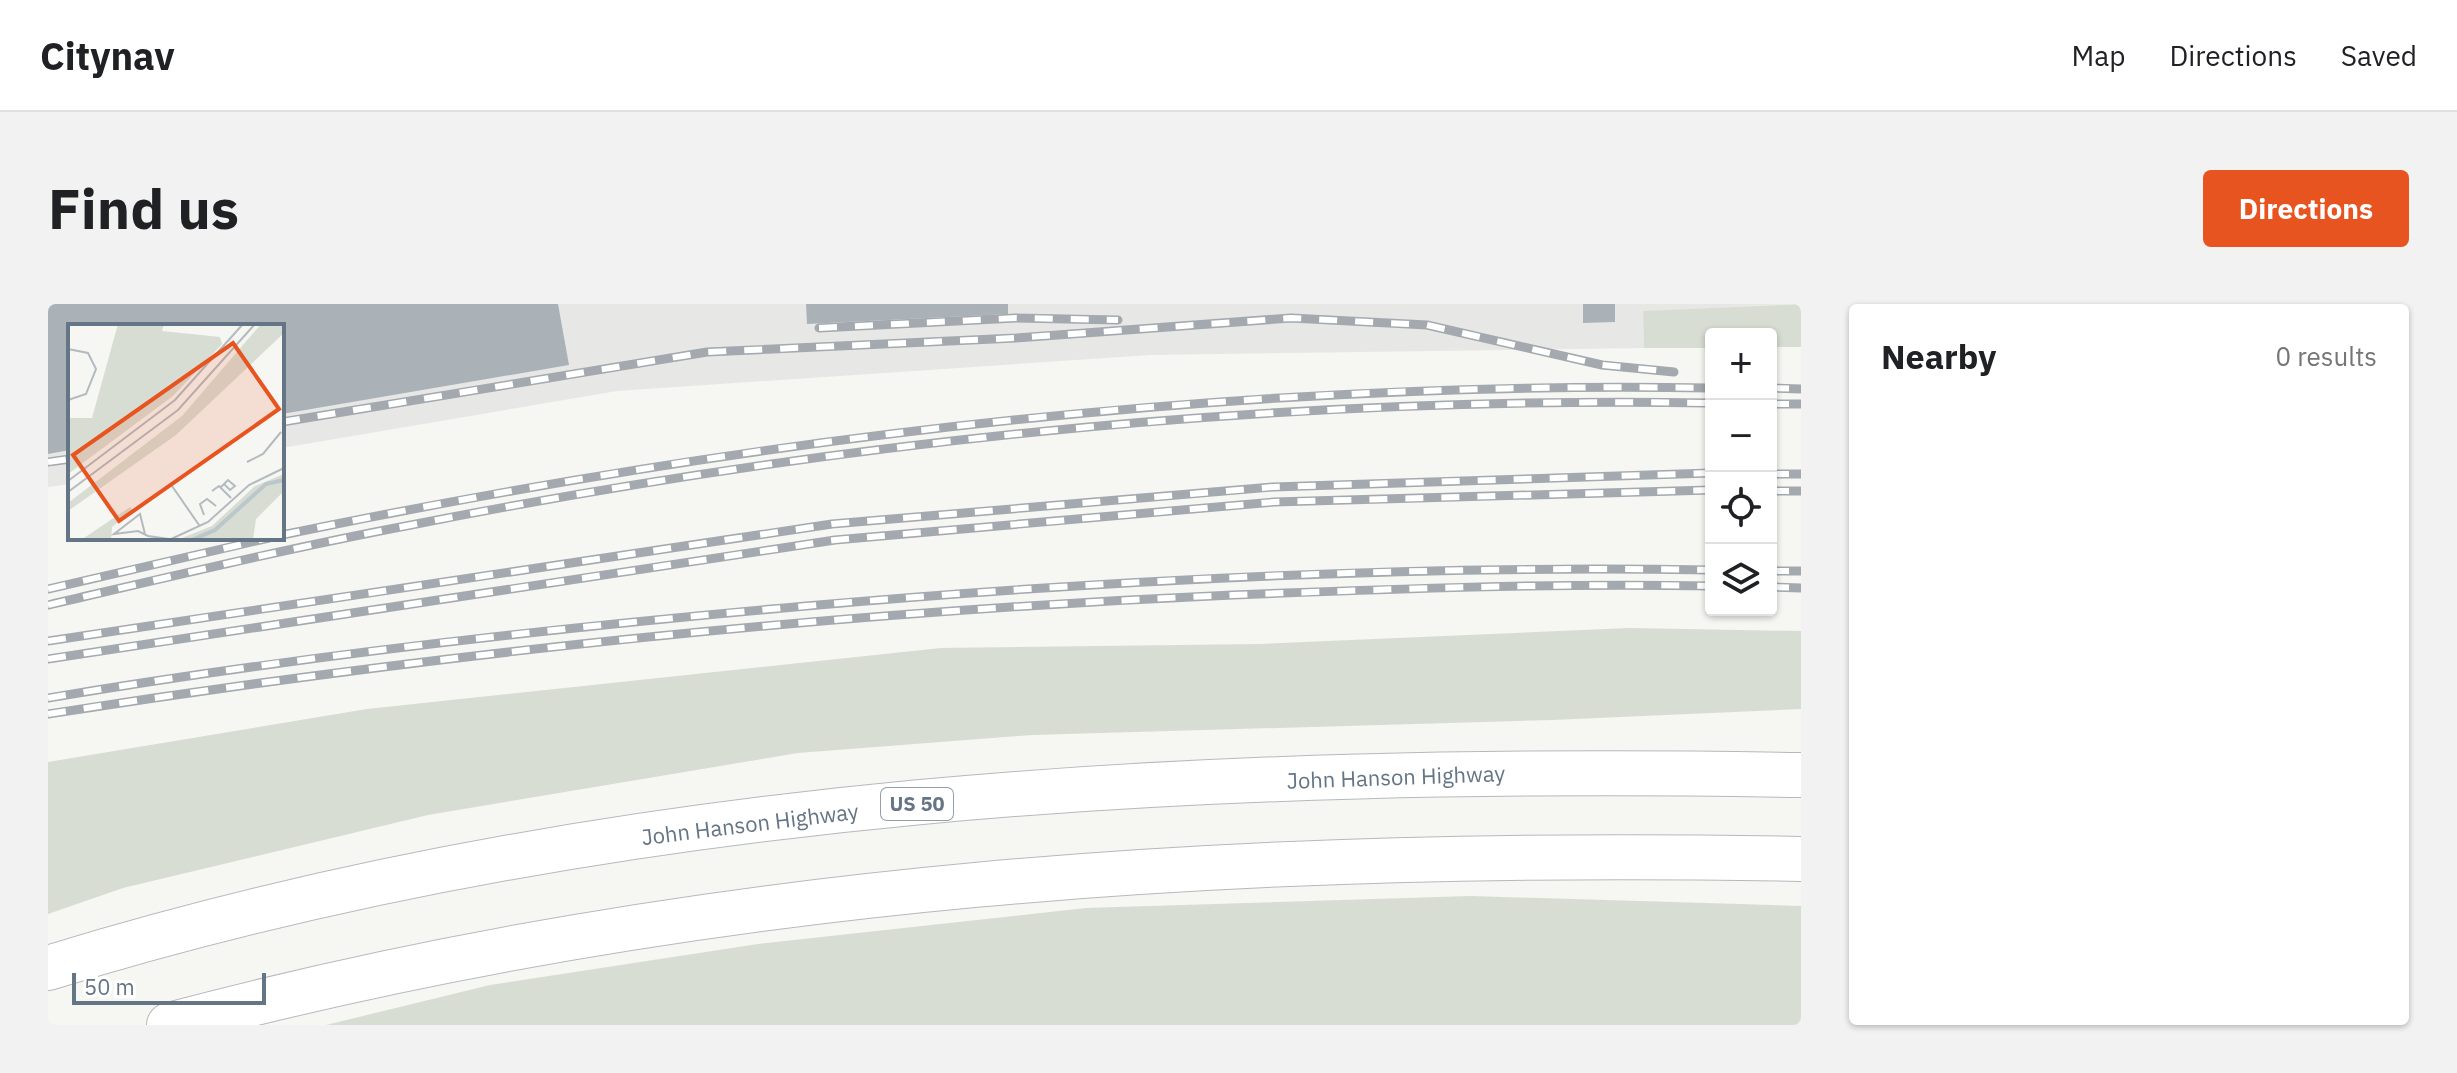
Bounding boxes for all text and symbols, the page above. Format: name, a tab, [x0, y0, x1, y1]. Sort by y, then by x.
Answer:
text: Citynav	[40, 31, 175, 80]
text: Map	[2071, 37, 2125, 74]
text: Directions	[2169, 37, 2297, 74]
text: Saved	[2341, 37, 2417, 74]
button: Directions	[2203, 170, 2409, 247]
text: Find us	[48, 172, 239, 244]
inset map	[68, 324, 284, 540]
map controls	[1705, 328, 1777, 616]
button: +	[1705, 328, 1777, 400]
text: Nearby	[1881, 334, 1996, 378]
text: 0 results	[2275, 339, 2377, 373]
button: −	[1705, 400, 1777, 472]
button: locate	[1705, 472, 1777, 544]
button: layers	[1705, 544, 1777, 616]
street label: John Hanson Highway	[1286, 758, 1506, 795]
road number: US 50	[881, 788, 953, 820]
street label: John Hanson Highway	[640, 796, 860, 851]
scale bar	[72, 969, 266, 1005]
text: 50 m	[84, 972, 135, 1001]

